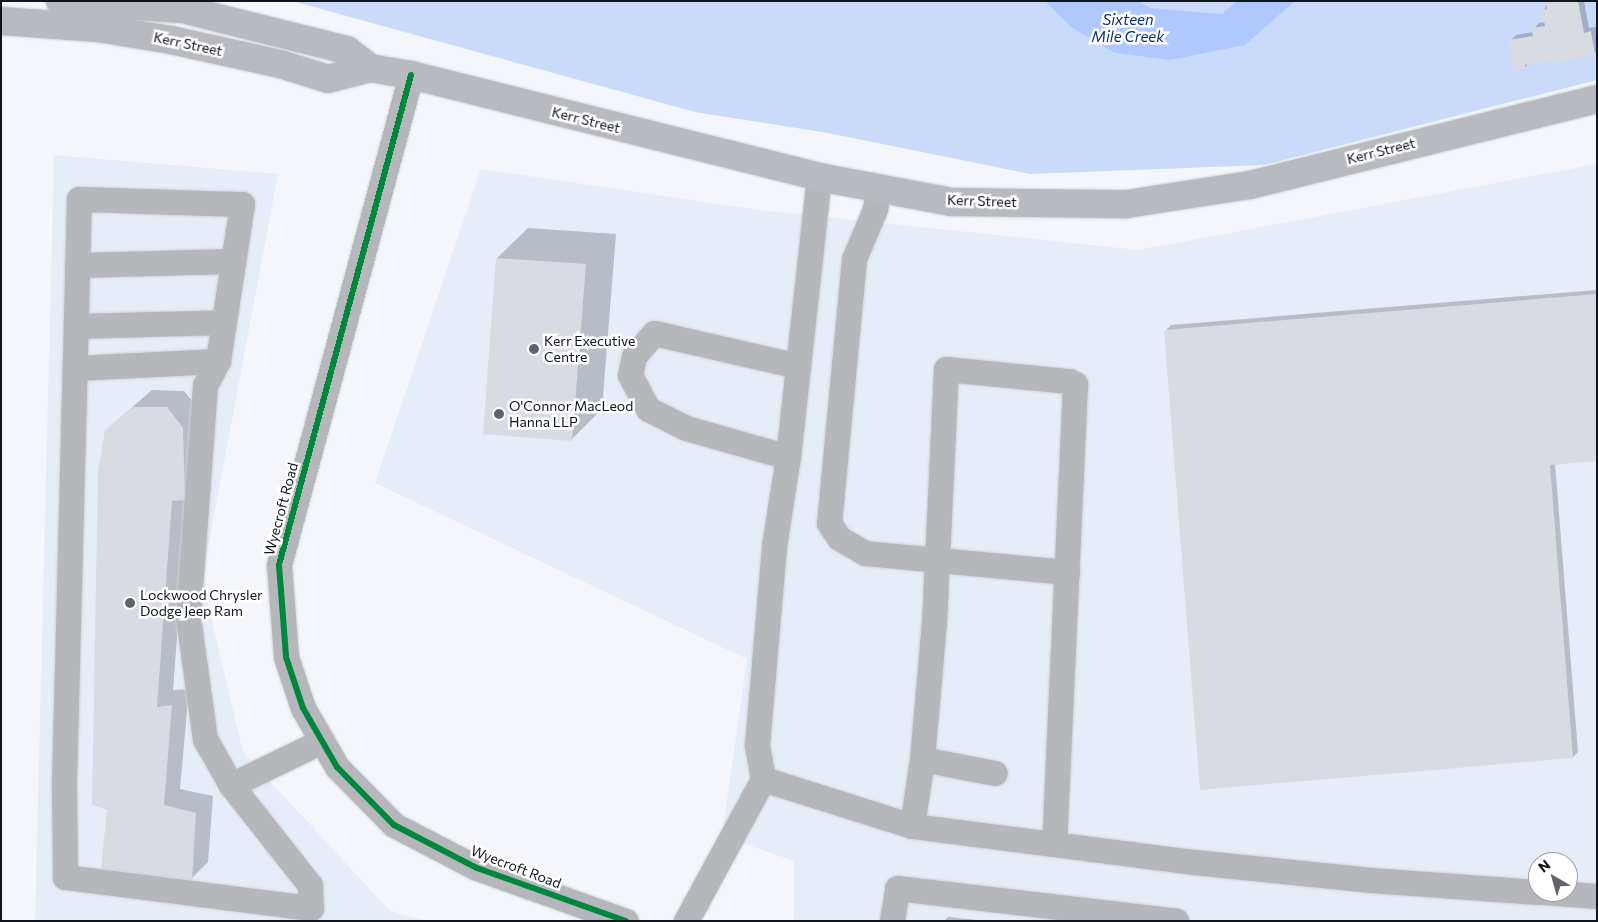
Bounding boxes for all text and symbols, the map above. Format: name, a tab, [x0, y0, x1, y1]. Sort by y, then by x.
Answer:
water label: Sixteen Mile Creek	[1092, 10, 1164, 45]
street label: Kerr Street	[152, 29, 224, 59]
street label: Kerr Street	[550, 103, 622, 137]
street label: Kerr Street	[1345, 134, 1417, 168]
street label: Kerr Street	[947, 191, 1017, 211]
place label: Kerr Executive Centre	[544, 333, 635, 366]
marker: Kerr Executive Centre	[528, 343, 540, 355]
place label: O'Connor MacLeod Hanna LLP	[509, 398, 633, 431]
marker: O'Connor MacLeod Hanna LLP	[493, 408, 505, 420]
street label: Wyecroft Road	[261, 461, 301, 557]
place label: Lockwood Chrysler Dodge Jeep Ram	[140, 587, 263, 620]
marker: Lockwood Chrysler Dodge Jeep Ram	[124, 597, 136, 609]
street label: Wyecroft Road	[468, 842, 564, 892]
north arrow	[1528, 852, 1578, 902]
text: N	[1535, 856, 1553, 876]

